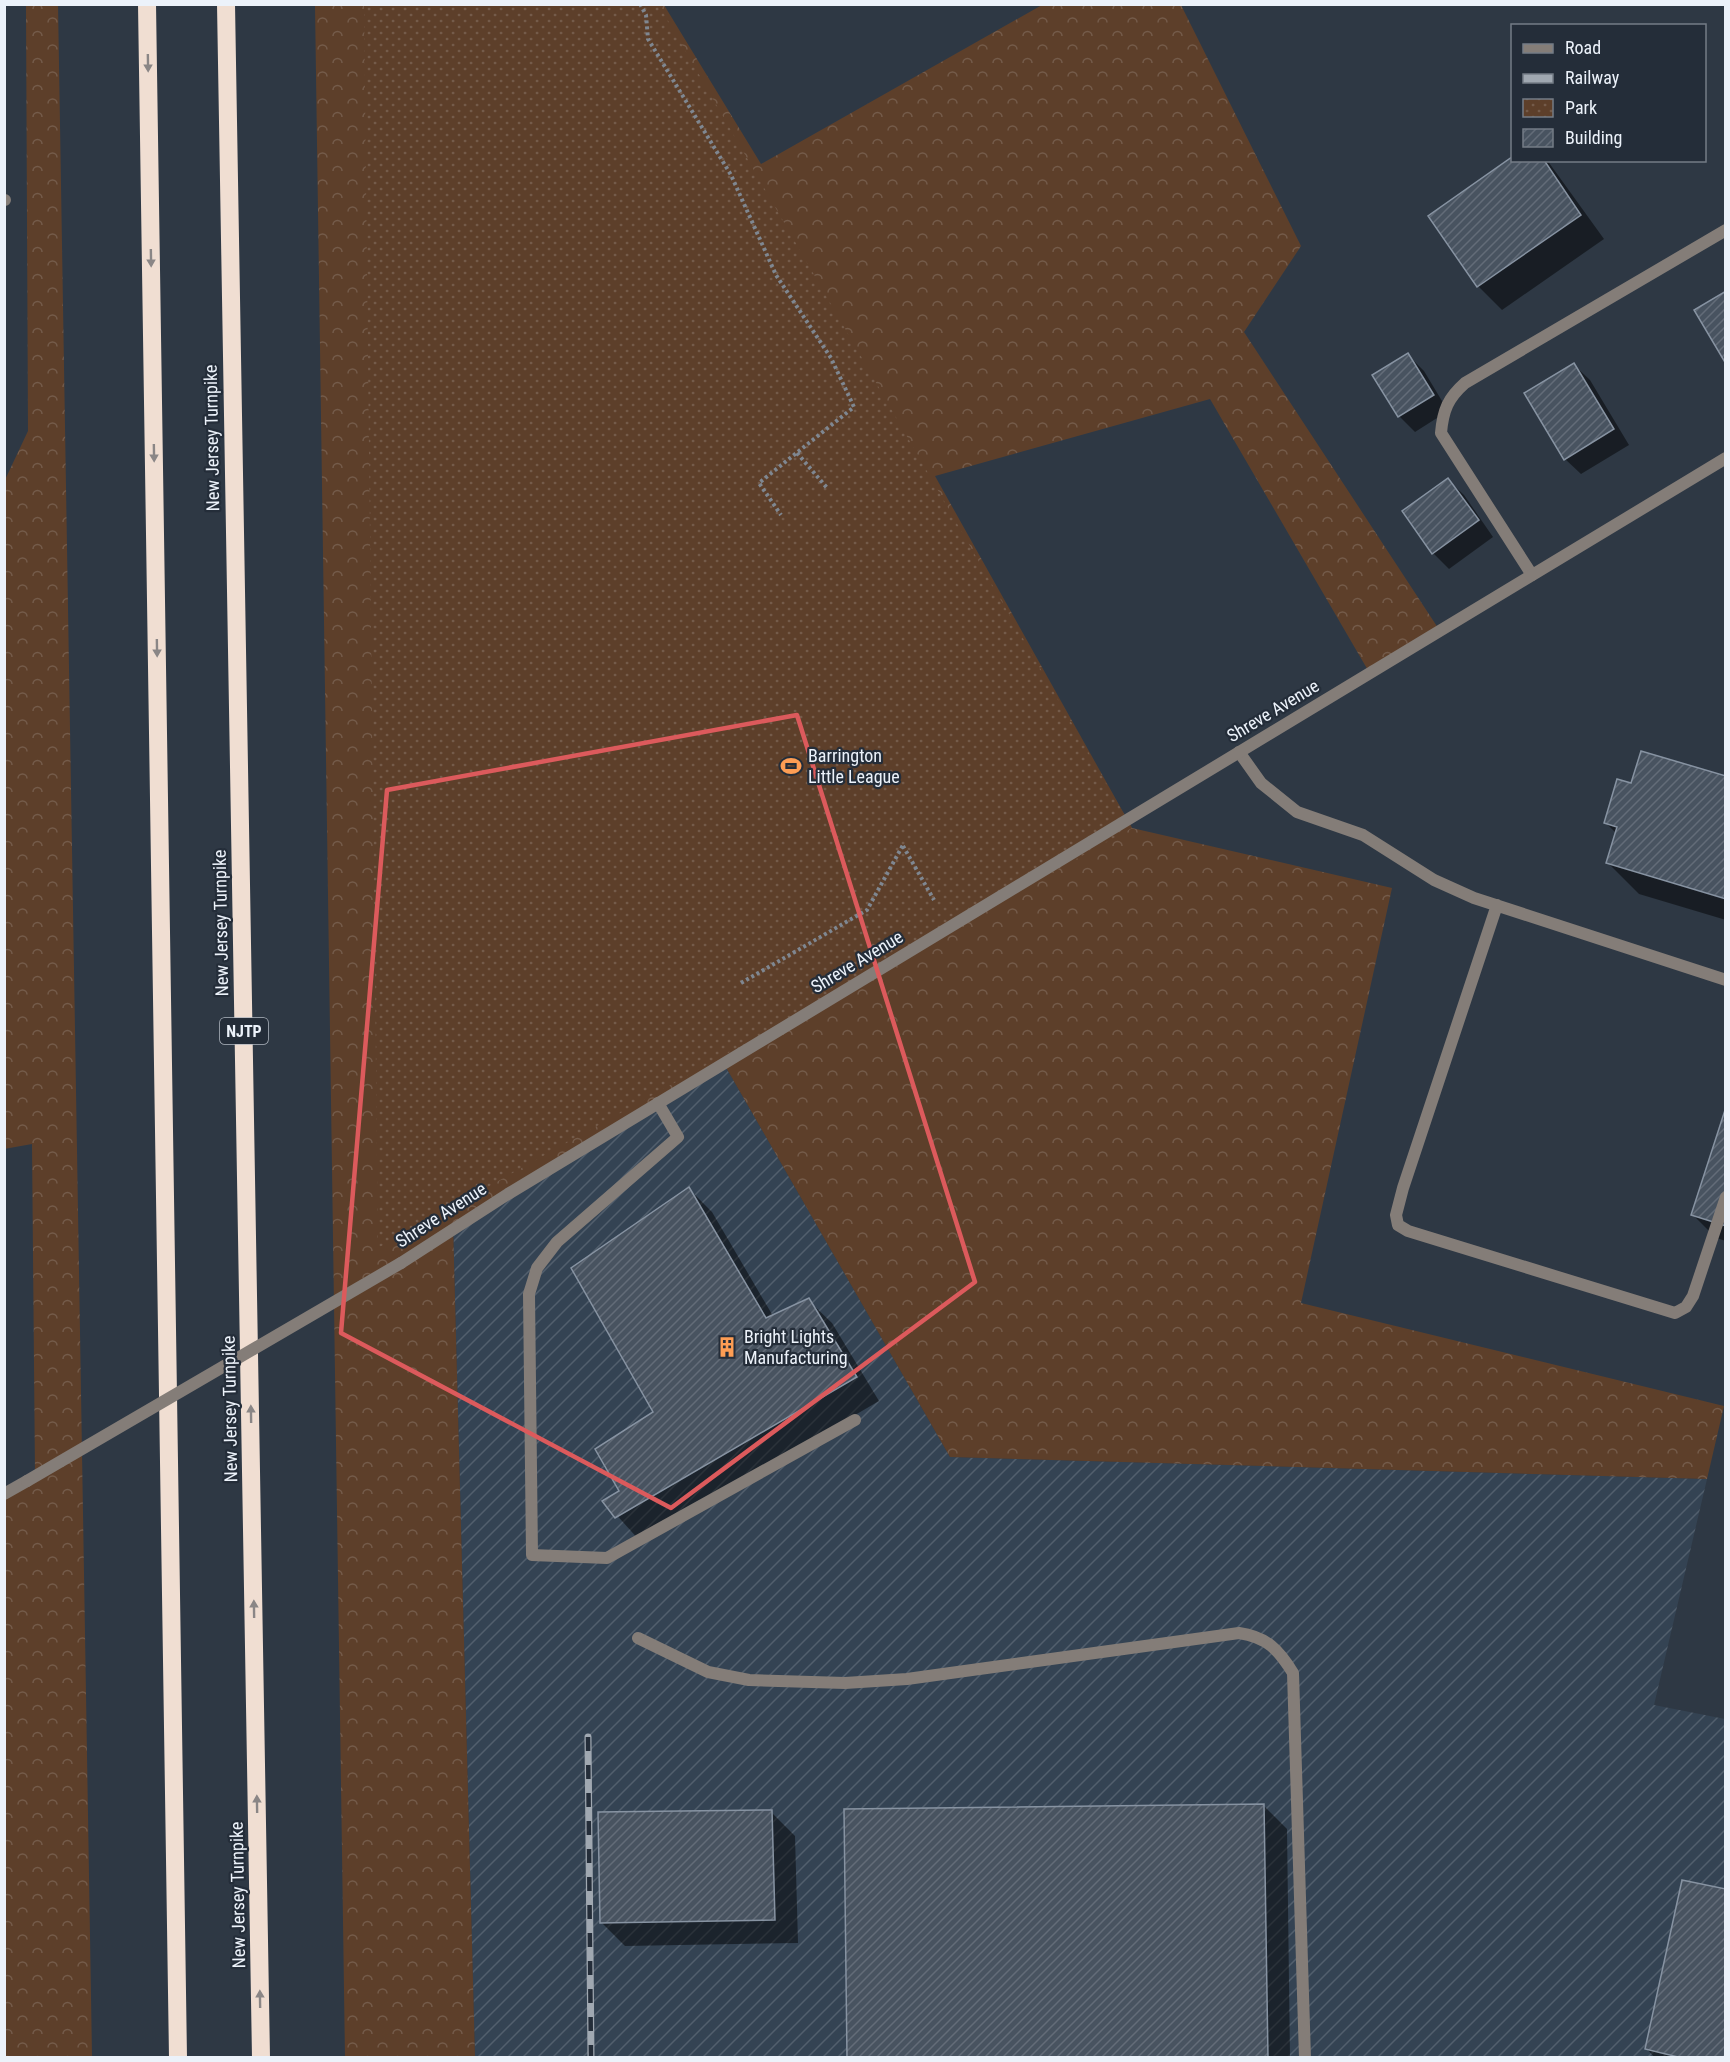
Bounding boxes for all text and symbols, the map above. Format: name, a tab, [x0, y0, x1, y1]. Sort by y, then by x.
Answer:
legend	[1511, 24, 1706, 162]
text: Road	[1565, 37, 1601, 58]
one-way arrow	[143, 53, 153, 72]
text: Railway	[1565, 67, 1620, 88]
text: Park	[1565, 97, 1597, 118]
text: Building	[1565, 127, 1622, 148]
one-way arrow	[146, 248, 156, 267]
street label: New Jersey Turnpike	[200, 365, 223, 512]
one-way arrow	[149, 443, 159, 462]
one-way arrow	[152, 638, 161, 657]
street label: Shreve Avenue	[1223, 675, 1323, 746]
place label: Barrington Little League	[808, 745, 900, 787]
sports icon: Barrington Little League	[779, 754, 803, 778]
street label: New Jersey Turnpike	[209, 850, 232, 997]
street label: Shreve Avenue	[807, 926, 907, 997]
road number: NJTP	[220, 1018, 268, 1044]
street label: Shreve Avenue	[392, 1178, 490, 1252]
place label: Bright Lights Manufacturing	[744, 1326, 848, 1368]
building icon: Bright Lights Manufacturing	[715, 1335, 739, 1359]
street label: New Jersey Turnpike	[218, 1336, 241, 1483]
one-way arrow	[246, 1405, 255, 1424]
one-way arrow	[249, 1600, 259, 1619]
one-way arrow	[252, 1795, 262, 1814]
street label: New Jersey Turnpike	[226, 1822, 249, 1969]
one-way arrow	[256, 1990, 265, 2009]

